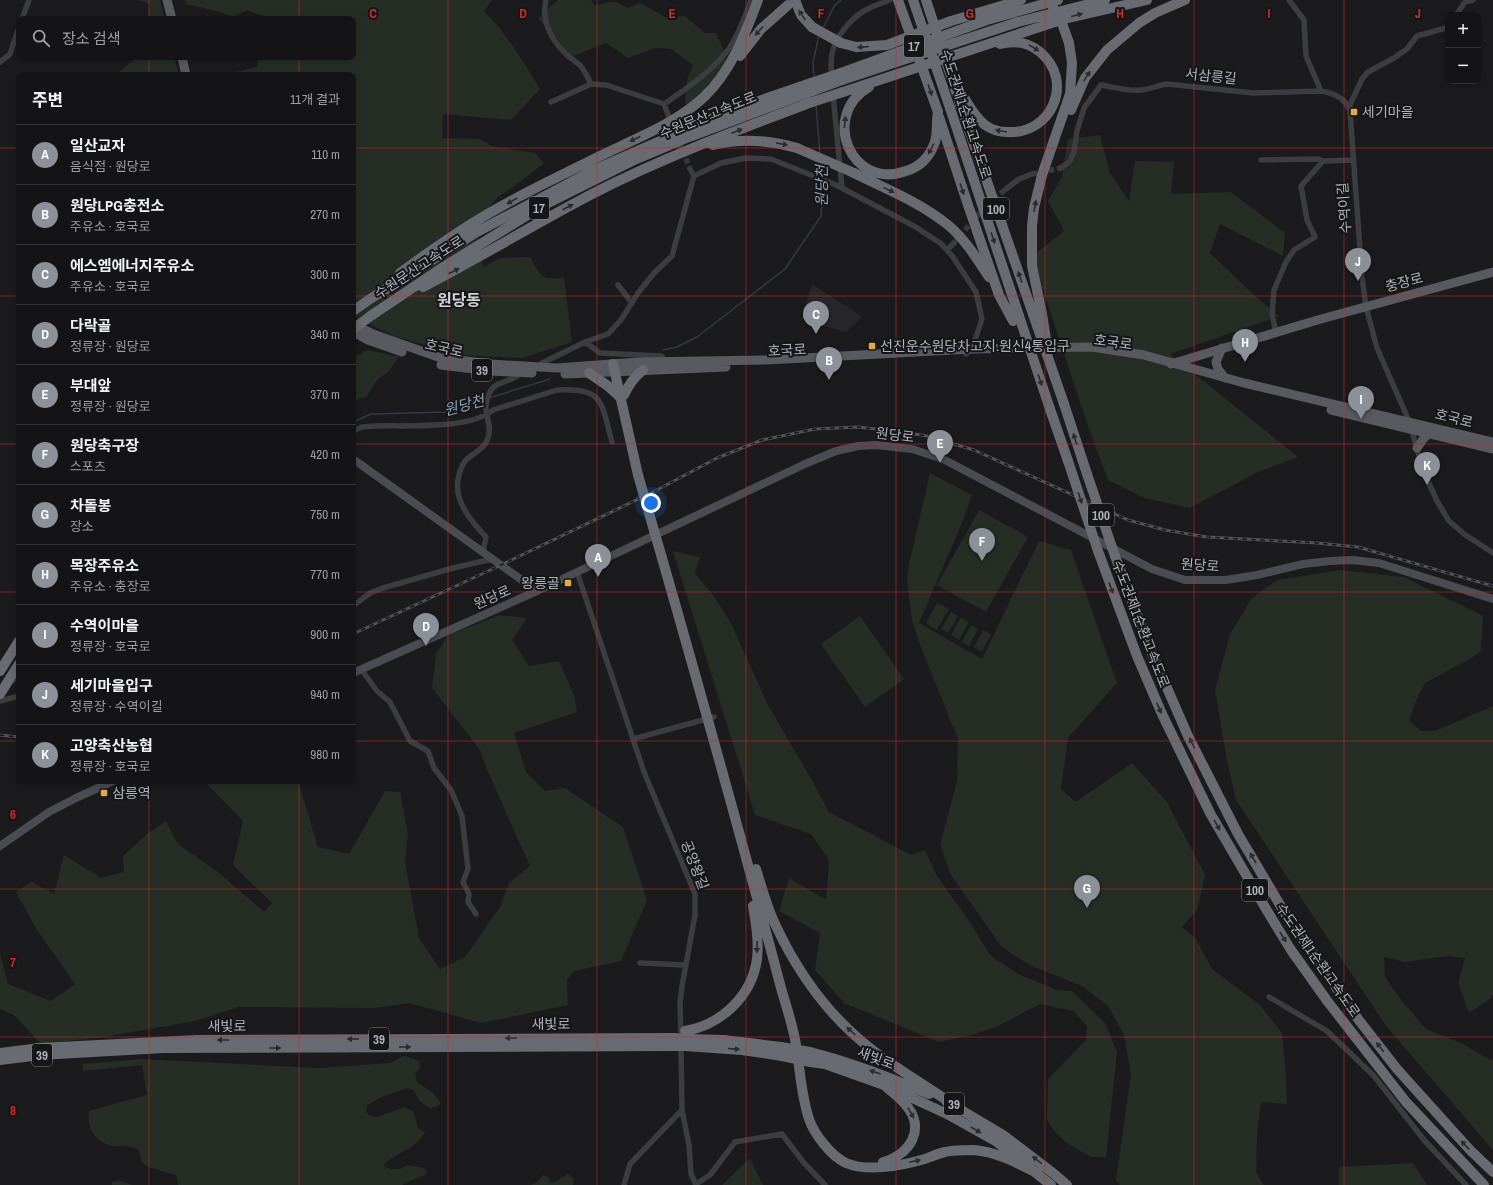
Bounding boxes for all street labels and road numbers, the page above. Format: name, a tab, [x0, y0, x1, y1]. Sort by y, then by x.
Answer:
road number: 17	[904, 35, 924, 57]
street label: 수도권제1순환고속도로	[937, 47, 995, 181]
street label: 서삼릉길	[1184, 64, 1238, 88]
street label: 수원문산고속도로	[657, 87, 759, 143]
street label: 수역이길	[1333, 182, 1355, 234]
road number: 17	[529, 197, 549, 219]
road number: 100	[983, 198, 1009, 220]
street label: 수원문산고속도로	[371, 231, 467, 303]
street label: 충장로	[1383, 268, 1425, 296]
street label: 호국로	[1093, 330, 1134, 354]
street label: 호국로	[423, 335, 465, 361]
street label: 호국로	[767, 340, 807, 360]
road number: 39	[472, 359, 492, 381]
street label: 호국로	[1433, 405, 1475, 431]
street label: 원당로	[875, 424, 915, 446]
road number: 100	[1088, 504, 1114, 526]
street label: 원당로	[1180, 555, 1220, 575]
street label: 수도권제1순환고속도로	[1108, 558, 1174, 690]
street label: 원당로	[471, 581, 513, 613]
street label: 공양왕길	[677, 838, 713, 892]
road number: 100	[1242, 879, 1268, 901]
street label: 수도권제1순환고속도로	[1272, 899, 1364, 1021]
street label: 새빛로	[532, 1015, 570, 1033]
street label: 새빛로	[208, 1017, 246, 1035]
road number: 39	[369, 1028, 389, 1050]
street label: 새빛로	[855, 1043, 897, 1073]
road number: 39	[32, 1044, 52, 1066]
road number: 39	[944, 1093, 964, 1115]

